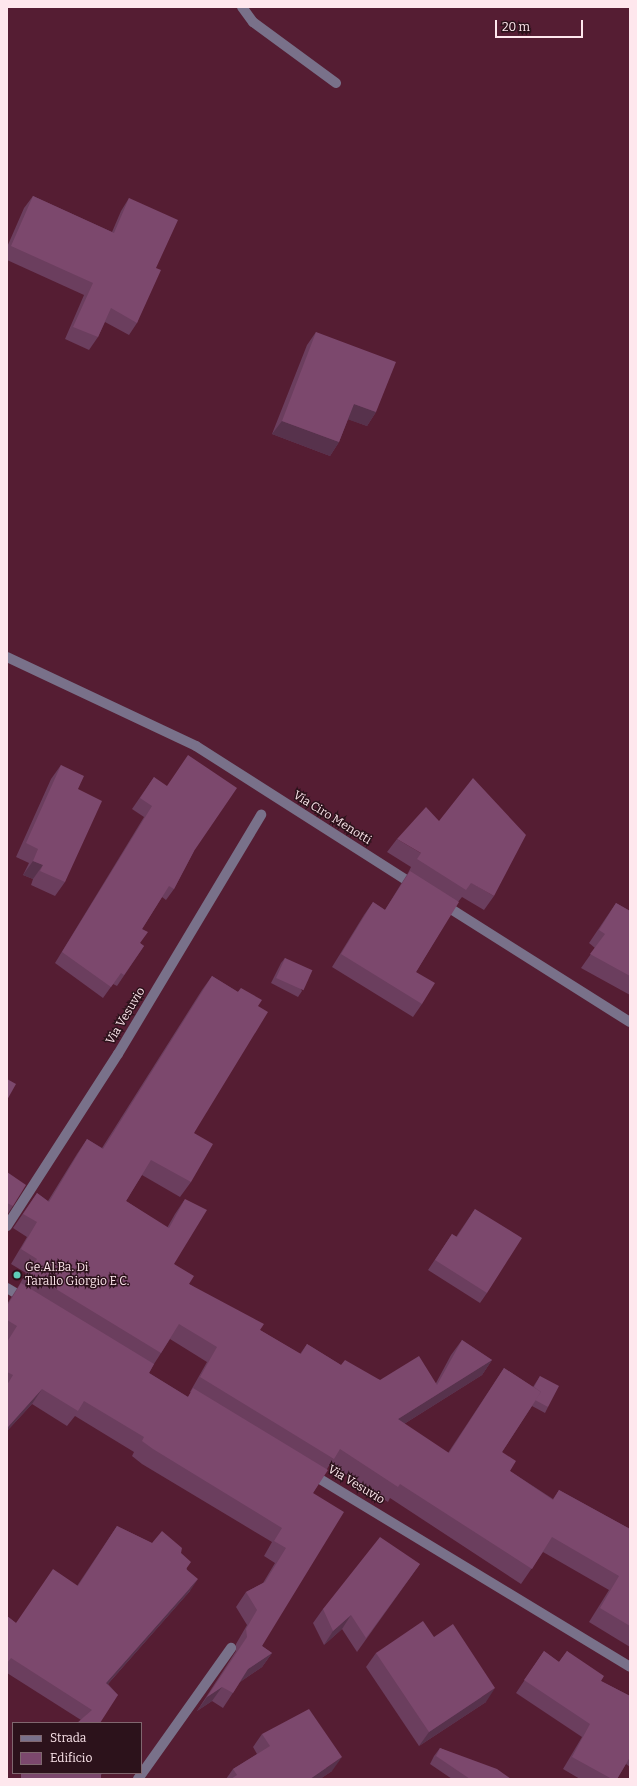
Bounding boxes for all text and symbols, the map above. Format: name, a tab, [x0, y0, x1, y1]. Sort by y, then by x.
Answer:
scale bar	[497, 12, 585, 38]
text: 20 m	[502, 20, 530, 34]
street label: Via Ciro Menotti	[290, 788, 374, 848]
street label: Via Vesuvio	[103, 985, 149, 1047]
place label: Ge.Al.Ba. Di Tarallo Giorgio E C.	[25, 1261, 129, 1289]
marker: Ge.Al.Ba. Di Tarallo Giorgio E C.	[12, 1270, 22, 1280]
street label: Via Vesuvio	[325, 1462, 387, 1508]
legend	[12, 1722, 142, 1774]
text: Strada	[50, 1731, 86, 1745]
text: Edificio	[50, 1751, 92, 1765]

